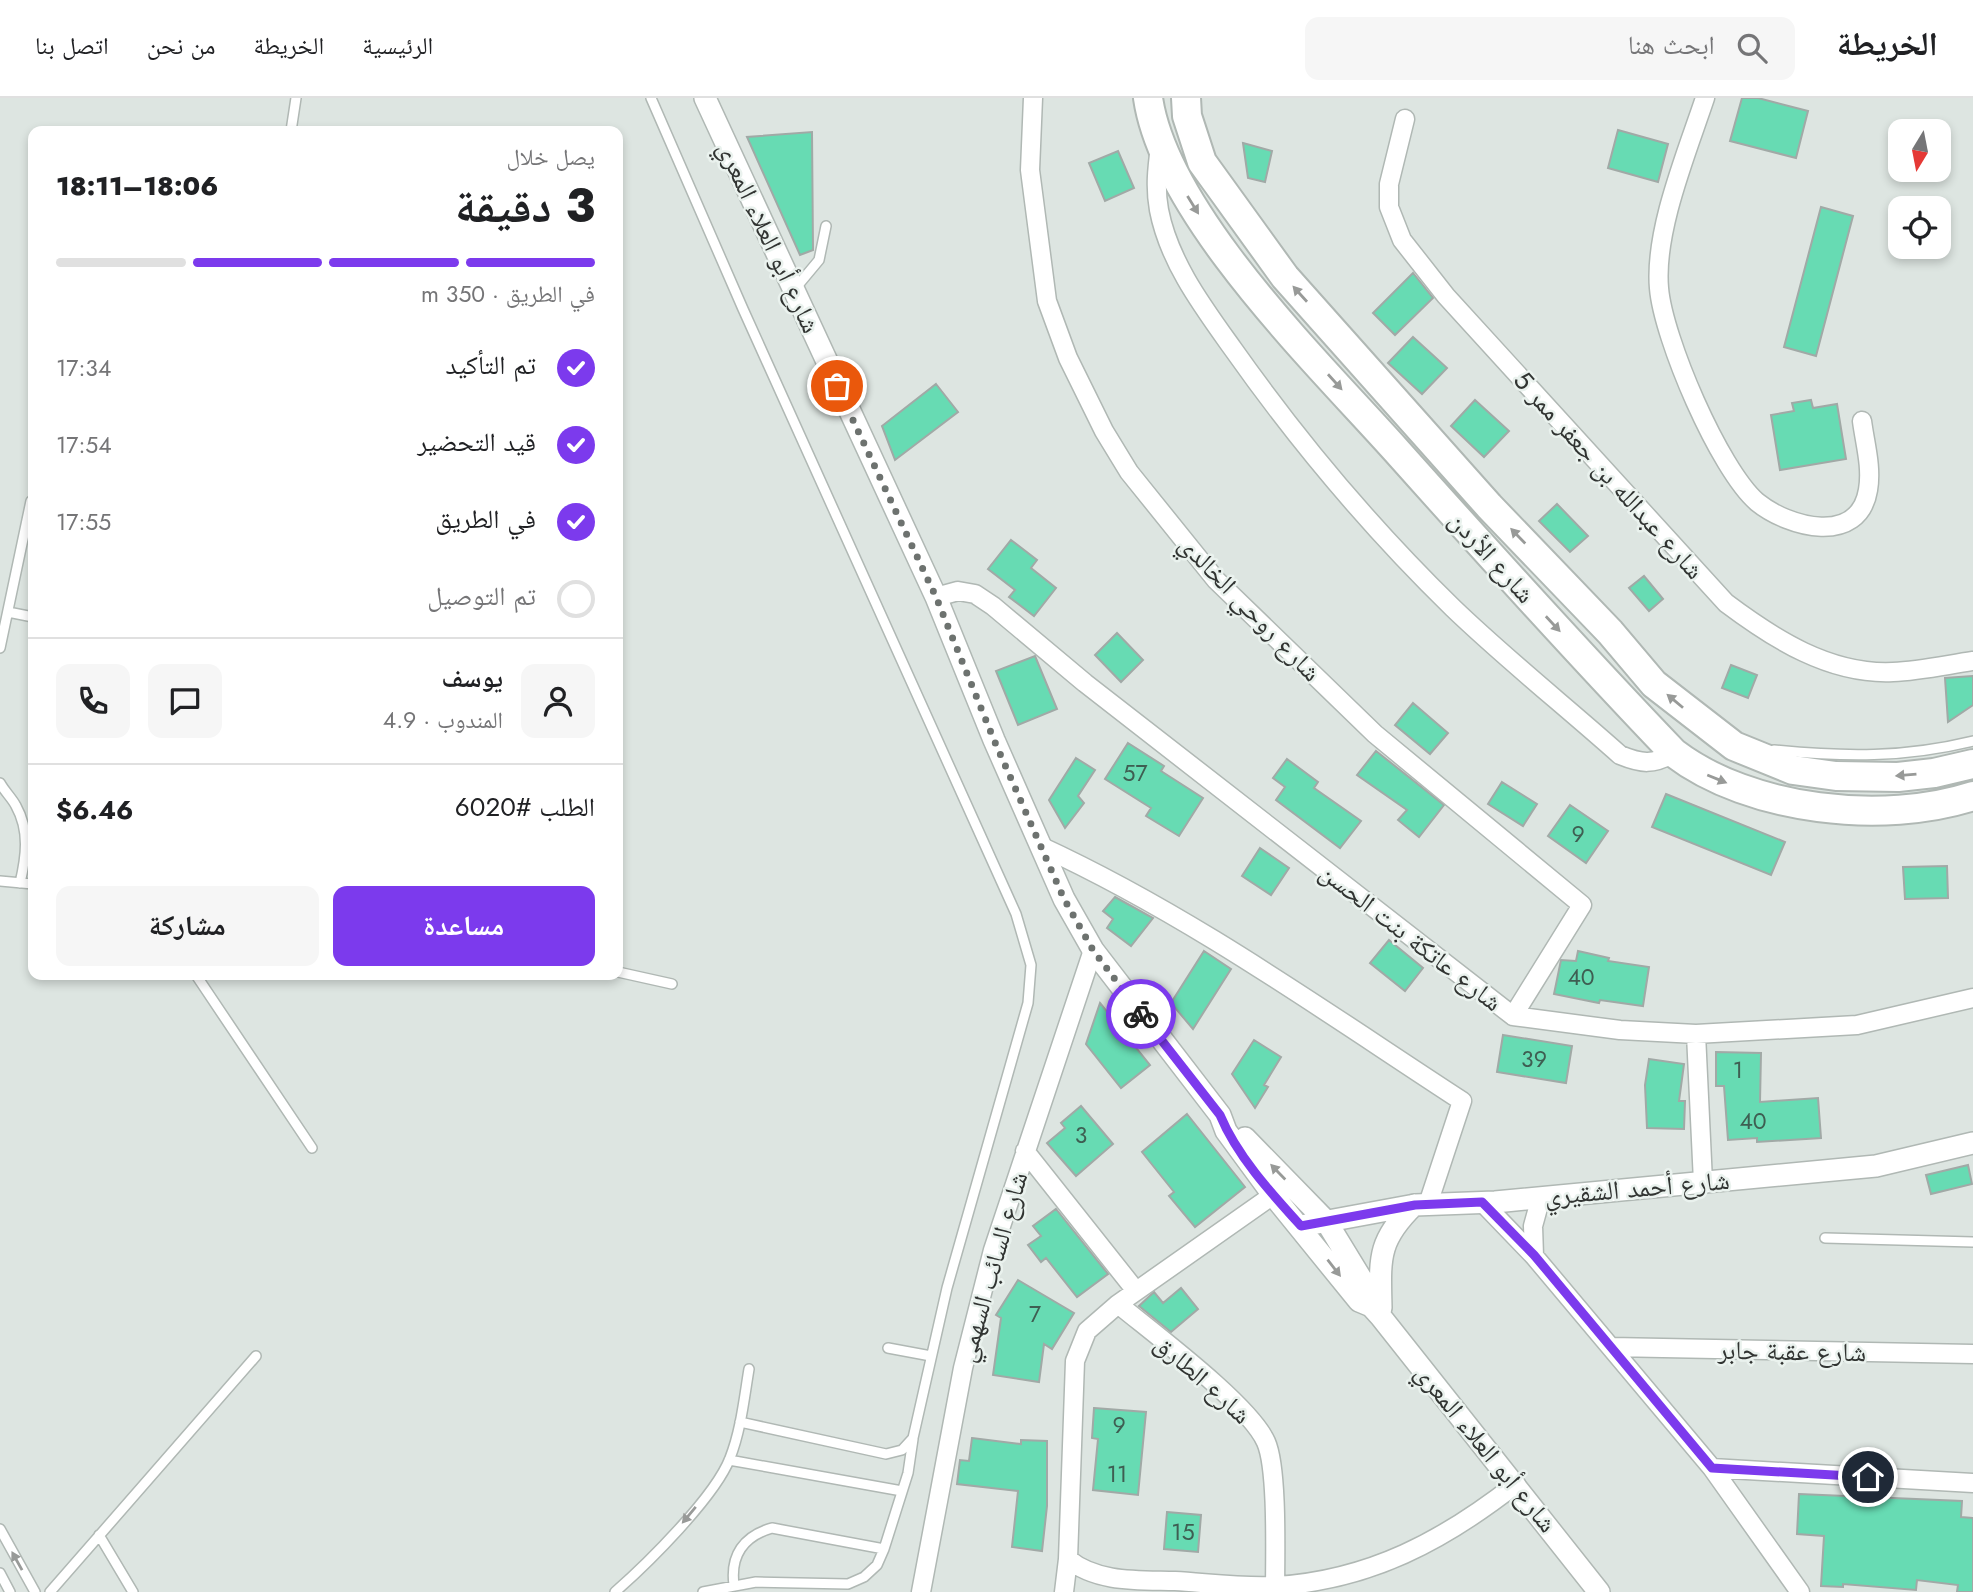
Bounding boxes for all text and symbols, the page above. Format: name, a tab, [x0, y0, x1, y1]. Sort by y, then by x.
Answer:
search box	[1305, 17, 1795, 80]
text: الخريطة	[1837, 20, 1938, 67]
text: ابحث هنا	[1628, 26, 1715, 64]
text: اتصل بنا	[35, 28, 109, 63]
text: من نحن	[147, 28, 216, 63]
text: الخريطة	[254, 28, 324, 63]
text: الرئيسية	[362, 28, 433, 63]
icon: search	[1733, 29, 1771, 67]
north arrow	[1888, 119, 1951, 182]
map controls	[1888, 119, 1951, 259]
street label: شارع أبو العلاء المعري	[706, 135, 830, 340]
text: يصل خلال	[506, 140, 595, 174]
text: 18:06–18:11	[56, 167, 218, 205]
text: 3 دقيقة	[455, 173, 595, 239]
one-way arrow	[1187, 195, 1200, 214]
button: locate	[1888, 196, 1951, 259]
text: في الطريق · 350 m	[421, 277, 595, 311]
one-way arrow	[1292, 285, 1308, 303]
text: تم التأكيد	[445, 346, 536, 384]
icon: check	[557, 349, 595, 387]
text: 17:34	[56, 351, 111, 385]
pin	[807, 356, 867, 416]
street label: شارع عبدالله بن جعفر ممر 5	[1505, 362, 1713, 588]
icon: bag	[818, 367, 856, 405]
one-way arrow	[1327, 373, 1343, 391]
text: قيد التحضير	[417, 423, 536, 461]
icon: check	[557, 426, 595, 464]
text: 17:54	[56, 428, 112, 462]
text: في الطريق	[435, 500, 536, 538]
street label: شارع الأردن	[1440, 502, 1544, 612]
icon: check	[557, 503, 595, 541]
text: 17:55	[56, 505, 111, 539]
street label: شارع روحي الخالدي	[1169, 526, 1330, 691]
one-way arrow	[1510, 527, 1526, 545]
text: تم التوصيل	[427, 577, 536, 615]
one-way arrow	[1545, 615, 1561, 633]
text: يوسف	[442, 659, 503, 697]
button: phone	[56, 664, 130, 738]
button: chat	[148, 664, 222, 738]
button: person	[521, 664, 595, 738]
one-way arrow	[1666, 693, 1684, 708]
text: المندوب · 4.9	[383, 703, 503, 737]
house number: 57	[1122, 756, 1148, 790]
one-way arrow	[1895, 770, 1917, 781]
one-way arrow	[1707, 774, 1728, 785]
text: الطلب #6020	[455, 788, 595, 826]
text: $6.46	[56, 791, 133, 829]
house number: 9	[1571, 817, 1585, 851]
street label: شارع عاتكة بنت الحسن	[1312, 854, 1510, 1020]
button: مشاركة	[56, 886, 319, 966]
button: مساعدة	[333, 886, 595, 966]
house number: 40	[1567, 960, 1595, 994]
courier	[1106, 979, 1176, 1049]
icon: bike	[1122, 995, 1160, 1033]
house number: 39	[1521, 1042, 1547, 1076]
house number: 1	[1733, 1053, 1743, 1087]
house number: 40	[1739, 1104, 1767, 1138]
house number: 3	[1075, 1118, 1087, 1152]
street label: شارع أحمد الشقيري	[1543, 1161, 1731, 1217]
one-way arrow	[1270, 1164, 1287, 1181]
street label: شارع السائب السهمي	[947, 1167, 1039, 1367]
one-way arrow	[1326, 1258, 1341, 1276]
house number: 7	[1029, 1297, 1041, 1331]
street label: شارع الطارق	[1146, 1325, 1260, 1433]
street label: شارع عقبة جابر	[1717, 1331, 1866, 1371]
street label: شارع أبو العلاء المعري	[1405, 1355, 1566, 1542]
house number: 9	[1112, 1408, 1126, 1442]
pin	[1838, 1447, 1898, 1507]
house number: 11	[1107, 1457, 1127, 1491]
icon: home	[1849, 1458, 1887, 1496]
one-way arrow	[682, 1506, 697, 1523]
house number: 15	[1171, 1515, 1195, 1549]
one-way arrow	[11, 1551, 23, 1570]

